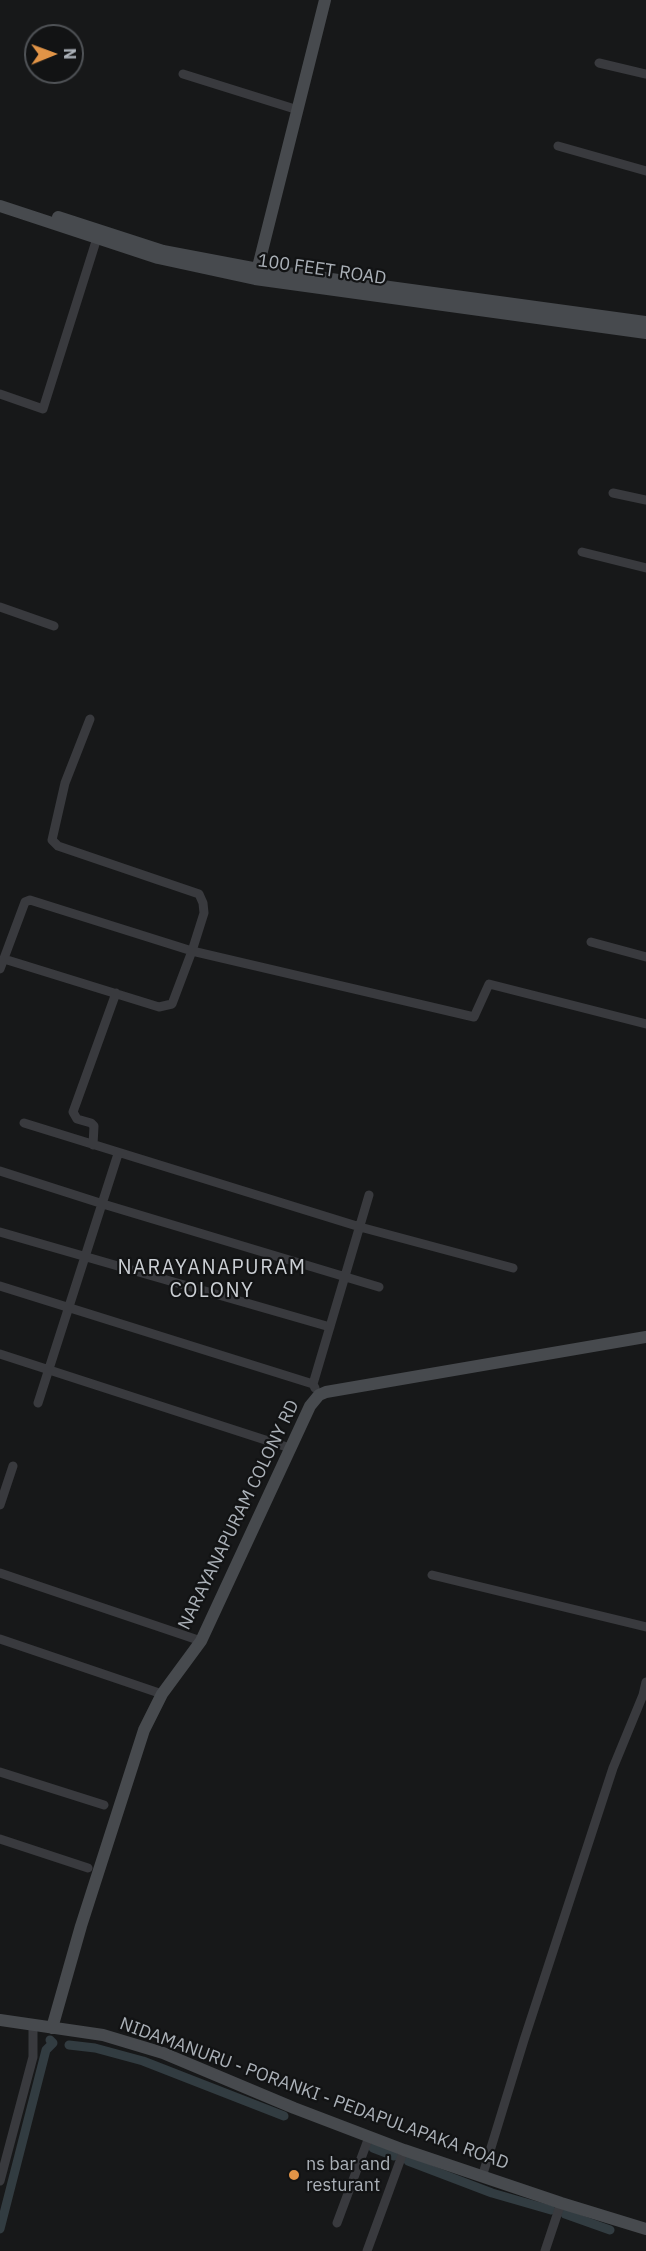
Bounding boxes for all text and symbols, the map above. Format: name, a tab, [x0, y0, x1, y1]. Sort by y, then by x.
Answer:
north arrow	[24, 24, 84, 84]
text: N	[60, 48, 80, 60]
street label: 100 FEET ROAD	[256, 250, 388, 290]
district label: NARAYANAPURAM COLONY	[117, 1256, 307, 1303]
street label: NARAYANAPURAM COLONY RD	[174, 1397, 304, 1633]
street label: NIDAMANURU - PORANKI - PEDAPULAPAKA ROAD	[117, 2013, 511, 2175]
place label: ns bar and resturant	[306, 2154, 390, 2196]
marker: ns bar and resturant	[287, 2168, 301, 2182]

